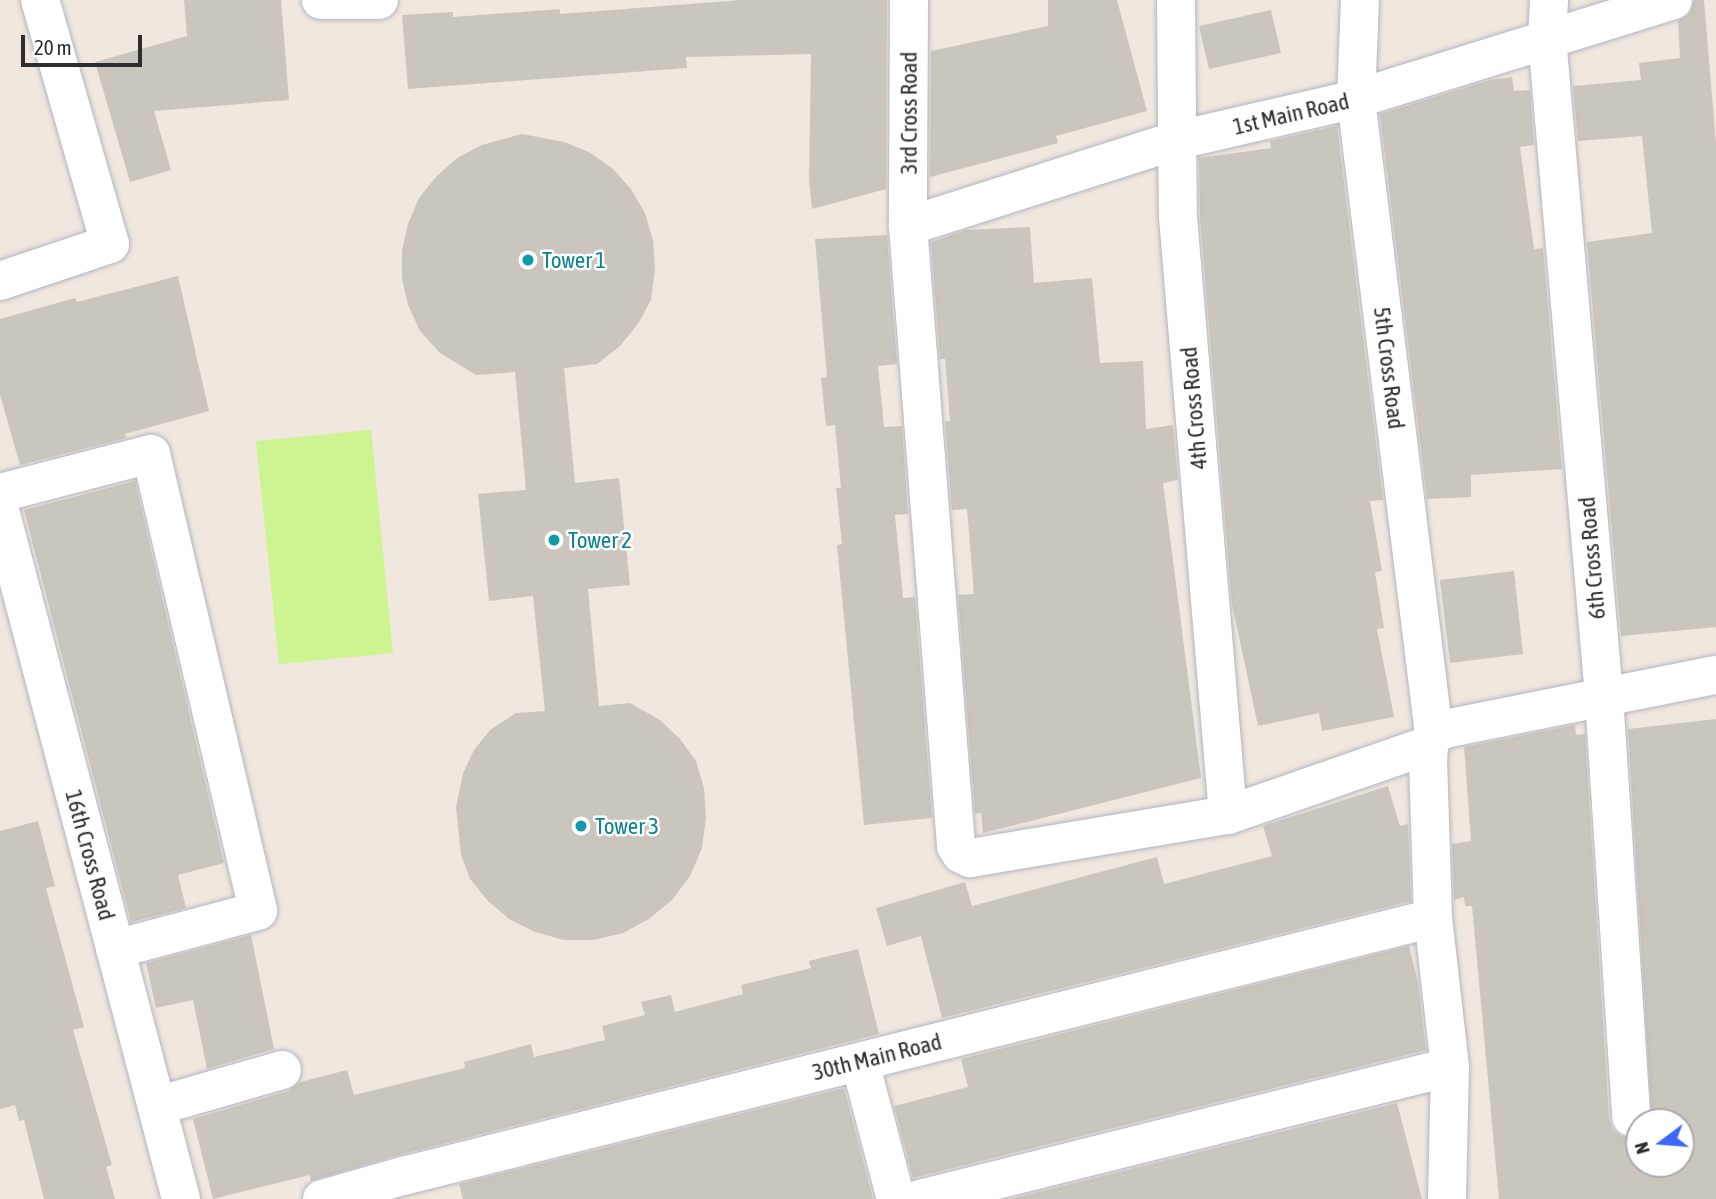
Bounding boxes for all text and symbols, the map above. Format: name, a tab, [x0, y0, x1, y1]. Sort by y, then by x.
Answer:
scale bar	[24, 21, 145, 65]
text: 20 m	[34, 35, 72, 59]
street label: 3rd Cross Road	[895, 52, 923, 174]
street label: 1st Main Road	[1230, 87, 1352, 141]
place label: Tower 1	[542, 246, 606, 274]
marker: Tower 1	[520, 252, 536, 268]
street label: 5th Cross Road	[1368, 305, 1410, 431]
street label: 4th Cross Road	[1175, 346, 1213, 470]
street label: 6th Cross Road	[1573, 496, 1611, 620]
place label: Tower 2	[568, 526, 632, 554]
marker: Tower 2	[546, 532, 562, 548]
street label: 16th Cross Road	[59, 787, 121, 923]
place label: Tower 3	[595, 812, 659, 840]
marker: Tower 3	[573, 818, 589, 834]
street label: 30th Main Road	[810, 1028, 944, 1086]
north arrow	[1625, 1108, 1695, 1178]
text: N	[1630, 1140, 1654, 1157]

